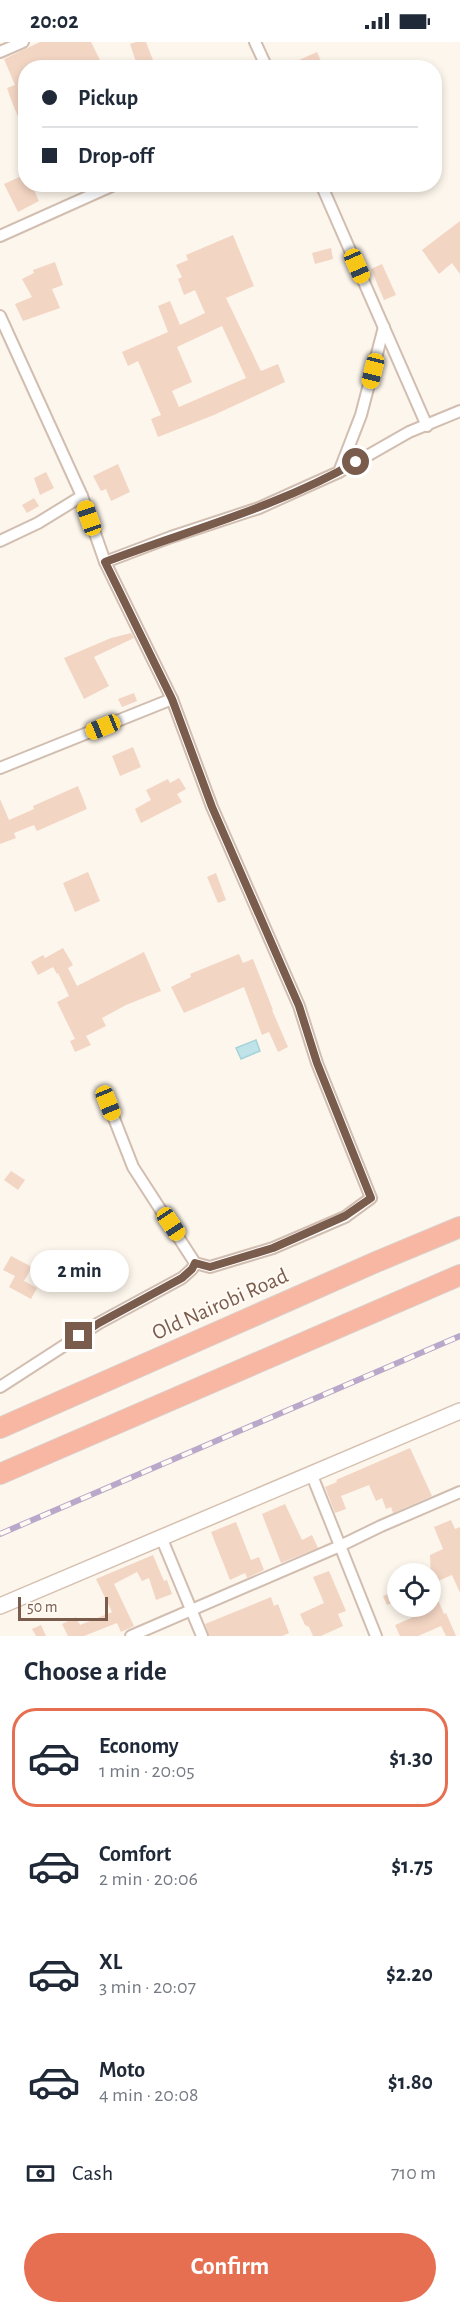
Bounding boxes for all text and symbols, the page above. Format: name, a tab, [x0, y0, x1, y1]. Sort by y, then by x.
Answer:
text: 20:02	[30, 10, 79, 32]
text: Pickup	[78, 87, 138, 109]
text: Drop-off	[78, 145, 154, 167]
car	[341, 246, 373, 286]
car	[360, 351, 386, 391]
route start	[342, 448, 369, 475]
car	[75, 498, 103, 538]
car	[83, 712, 123, 742]
car	[93, 1083, 123, 1123]
car	[153, 1204, 189, 1244]
callout: 2 min	[29, 1249, 128, 1291]
text: 2 min	[57, 1261, 102, 1281]
street label: Old Nairobi Road	[149, 1264, 291, 1344]
route end	[65, 1322, 92, 1349]
map controls	[387, 1563, 441, 1617]
button: locate	[387, 1563, 441, 1617]
scale bar	[18, 1594, 108, 1622]
text: 50 m	[27, 1599, 58, 1615]
text: Choose a ride	[24, 1658, 167, 1685]
icon: car	[27, 1731, 81, 1785]
text: Economy	[99, 1735, 179, 1757]
text: $1.30	[389, 1747, 433, 1769]
text: 1 min · 20:05	[99, 1761, 195, 1781]
icon: car	[27, 1839, 81, 1893]
text: Comfort	[99, 1843, 171, 1865]
text: $1.75	[391, 1855, 433, 1877]
text: 2 min · 20:06	[99, 1869, 198, 1889]
icon: car	[27, 1947, 81, 2001]
text: XL	[99, 1951, 122, 1973]
text: $2.20	[386, 1963, 433, 1985]
text: 3 min · 20:07	[99, 1977, 196, 1997]
icon: car	[27, 2055, 81, 2109]
text: Moto	[99, 2059, 145, 2081]
text: $1.80	[388, 2071, 433, 2093]
text: 4 min · 20:08	[99, 2085, 199, 2105]
icon: cash	[24, 2157, 57, 2190]
text: Cash	[72, 2162, 113, 2184]
text: 710 m	[391, 2163, 436, 2183]
button: Confirm	[24, 2233, 436, 2302]

